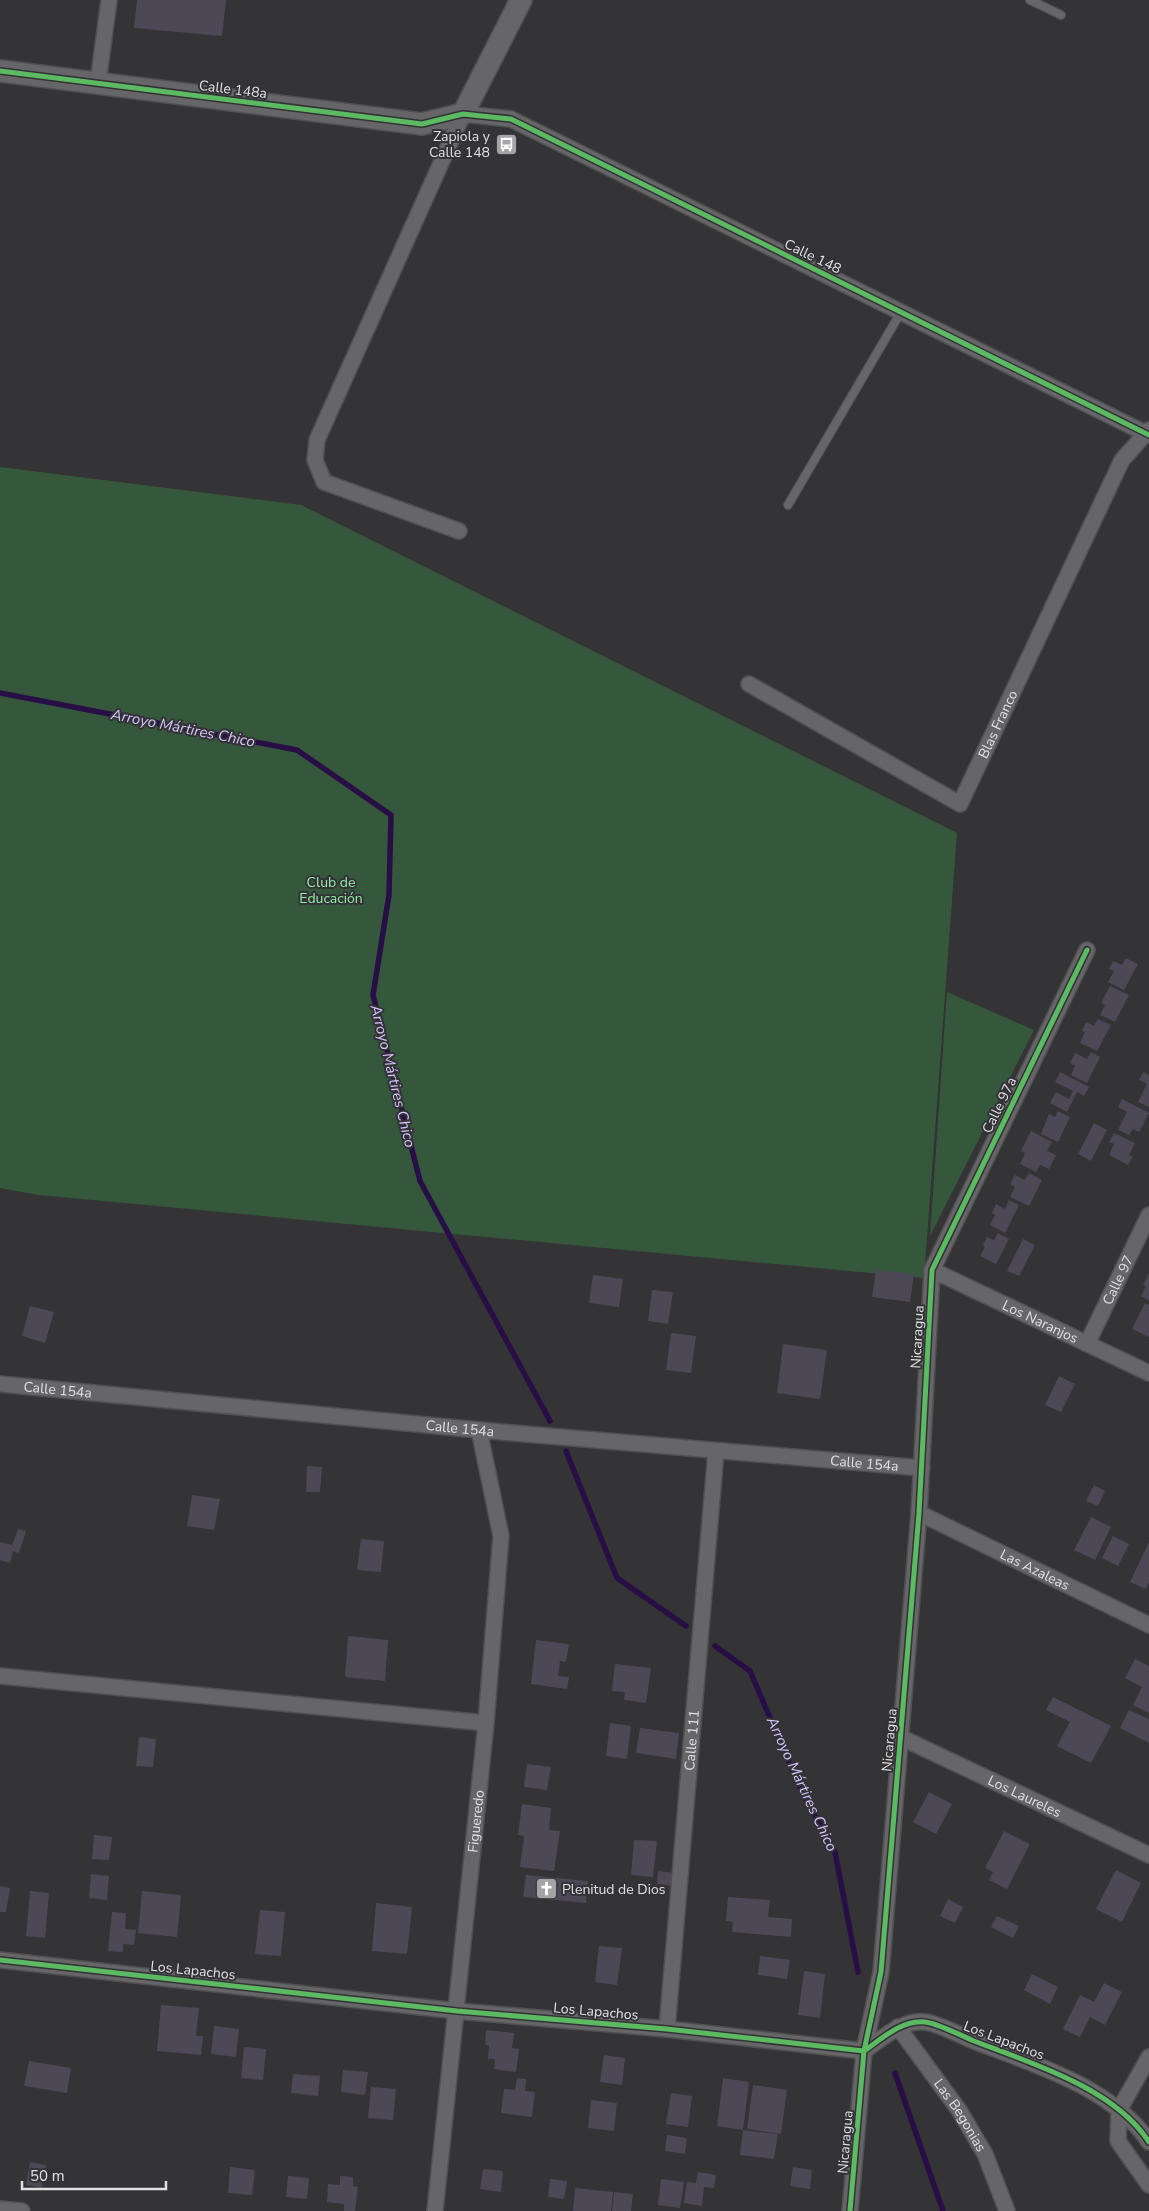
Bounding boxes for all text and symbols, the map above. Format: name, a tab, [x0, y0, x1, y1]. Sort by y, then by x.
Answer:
street label: Calle 148a	[198, 76, 268, 103]
place label: Zapiola y Calle 148	[429, 127, 491, 162]
bus stop icon: Zapiola y Calle 148	[494, 132, 518, 156]
street label: Calle 148	[781, 235, 844, 278]
street label: Blas Franco	[974, 687, 1022, 762]
water label: Arroyo Mártires Chico	[108, 704, 257, 752]
park label: Club de Educación	[299, 873, 363, 908]
water label: Arroyo Mártires Chico	[365, 1002, 420, 1149]
street label: Calle 97a	[978, 1074, 1021, 1136]
street label: Calle 97	[1098, 1252, 1138, 1308]
street label: Los Naranjos	[999, 1296, 1081, 1348]
street label: Nicaragua	[906, 1305, 929, 1369]
street label: Calle 154a	[23, 1377, 93, 1403]
street label: Calle 154a	[425, 1416, 495, 1441]
street label: Calle 154a	[829, 1451, 899, 1476]
street label: Las Azaleas	[997, 1545, 1073, 1595]
street label: Nicaragua	[877, 1708, 902, 1772]
street label: Calle 111	[680, 1709, 704, 1771]
water label: Arroyo Mártires Chico	[762, 1713, 842, 1855]
street label: Los Laureles	[985, 1771, 1065, 1822]
street label: Figueredo	[464, 1789, 489, 1853]
church icon: Plenitud de Dios	[534, 1877, 558, 1901]
place label: Plenitud de Dios	[562, 1880, 666, 1899]
street label: Los Lapachos	[150, 1957, 237, 1984]
street label: Los Lapachos	[553, 1998, 639, 2025]
street label: Los Lapachos	[961, 2016, 1047, 2065]
street label: Las Begonias	[929, 2075, 991, 2156]
street label: Nicaragua	[833, 2110, 858, 2174]
scale bar	[22, 2158, 166, 2190]
text: 50 m	[30, 2166, 65, 2186]

